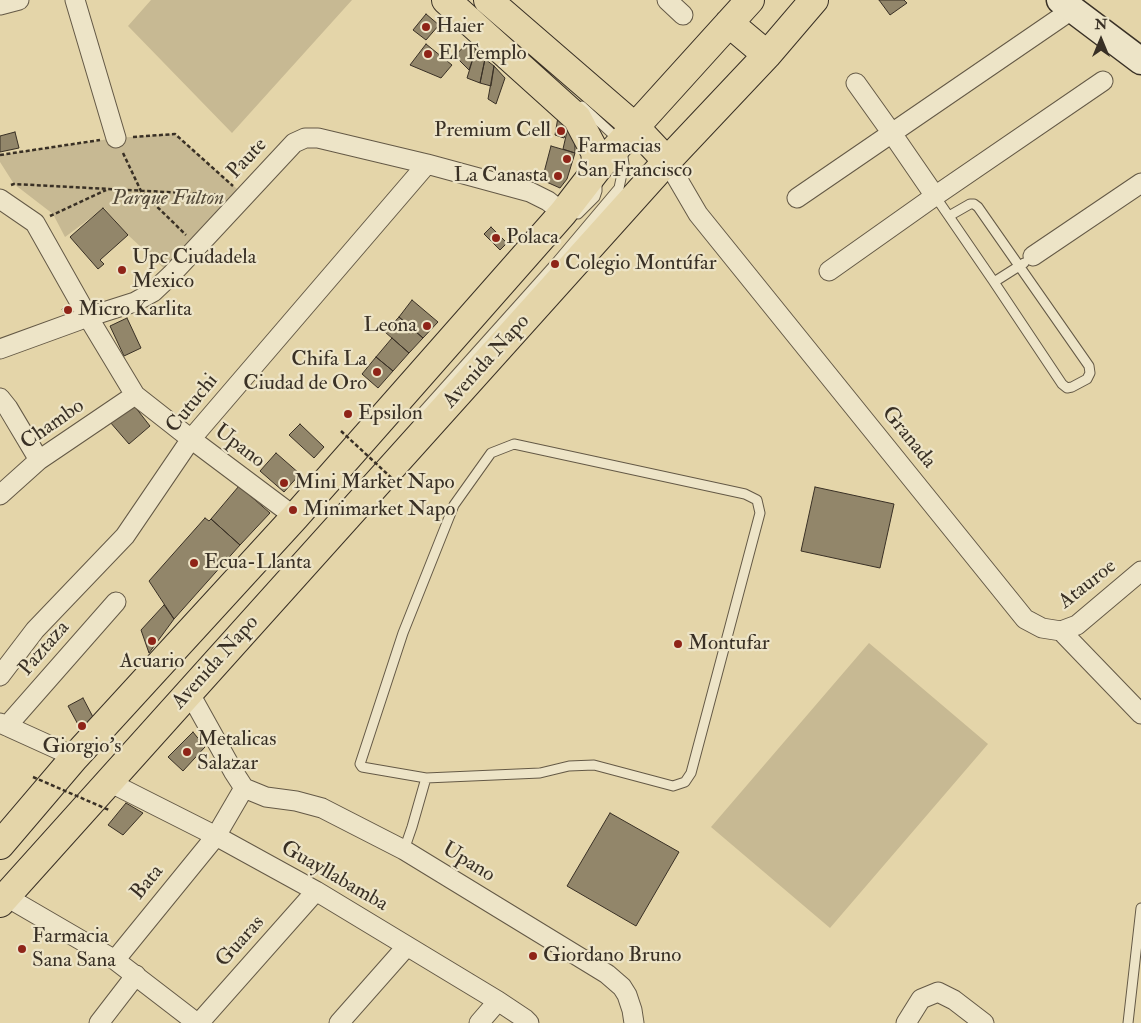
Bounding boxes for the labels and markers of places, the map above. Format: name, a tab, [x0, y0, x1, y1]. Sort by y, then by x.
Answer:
place label: Haier	[436, 14, 484, 40]
marker: Haier	[420, 21, 432, 33]
place label: El Templo	[438, 41, 527, 67]
marker: El Templo	[422, 48, 434, 60]
place label: Premium Cell	[434, 118, 551, 144]
marker: Premium Cell	[555, 125, 567, 137]
place label: Farmacias San Francisco	[577, 134, 692, 184]
marker: Farmacias San Francisco	[561, 153, 573, 165]
place label: La Canasta	[454, 163, 548, 189]
marker: La Canasta	[552, 170, 564, 182]
place label: Polaca	[506, 225, 559, 251]
marker: Polaca	[490, 232, 502, 244]
place label: Upc Ciudadela Mexico	[132, 245, 256, 295]
place label: Colegio Montúfar	[565, 251, 716, 277]
marker: Colegio Montúfar	[549, 258, 561, 270]
marker: Upc Ciudadela Mexico	[116, 264, 128, 276]
place label: Micro Karlita	[78, 297, 192, 323]
marker: Micro Karlita	[62, 304, 74, 316]
place label: Leona	[363, 313, 417, 339]
marker: Leona	[421, 320, 433, 332]
place label: Chifa La Ciudad de Oro	[243, 347, 367, 397]
marker: Chifa La Ciudad de Oro	[371, 366, 383, 378]
place label: Epsilon	[358, 401, 423, 427]
marker: Epsilon	[342, 408, 354, 420]
place label: Mini Market Napo	[294, 470, 455, 496]
marker: Mini Market Napo	[278, 477, 290, 489]
place label: Minimarket Napo	[303, 497, 455, 523]
marker: Minimarket Napo	[287, 504, 299, 516]
place label: Ecua-Llanta	[204, 550, 311, 576]
marker: Ecua-Llanta	[188, 557, 200, 569]
place label: Montufar	[688, 631, 770, 657]
marker: Acuario	[146, 635, 158, 647]
marker: Montufar	[672, 638, 684, 650]
place label: Acuario	[120, 649, 184, 675]
marker: Giorgio's	[76, 720, 88, 732]
place label: Metalicas Salazar	[197, 727, 276, 777]
place label: Giorgio's	[42, 734, 122, 760]
marker: Metalicas Salazar	[181, 746, 193, 758]
place label: Farmacia Sana Sana	[32, 924, 116, 974]
marker: Farmacia Sana Sana	[16, 943, 28, 955]
place label: Giordano Bruno	[543, 943, 681, 969]
marker: Giordano Bruno	[527, 950, 539, 962]

